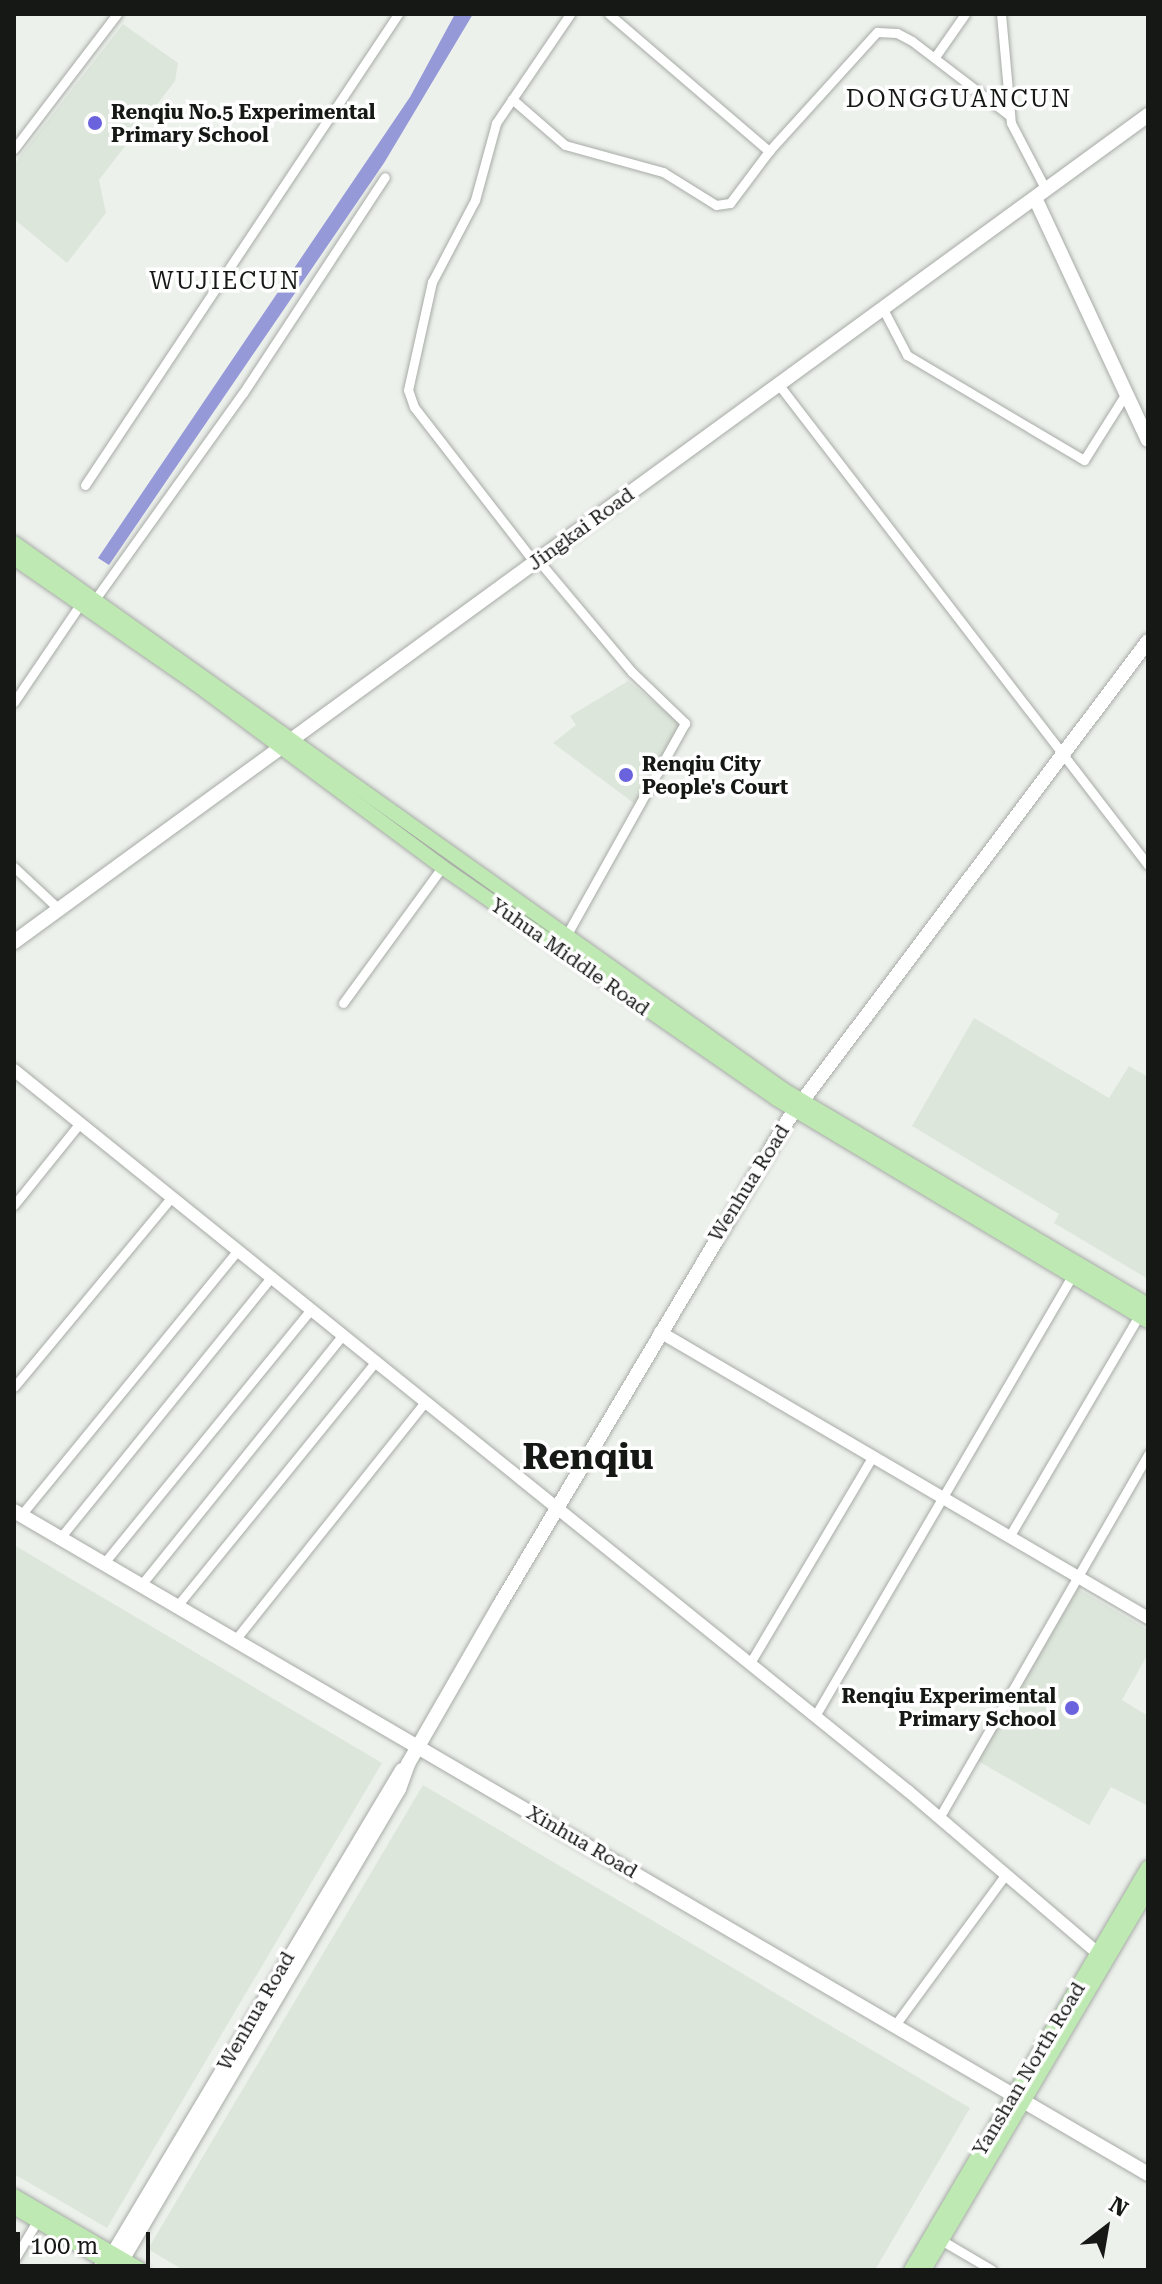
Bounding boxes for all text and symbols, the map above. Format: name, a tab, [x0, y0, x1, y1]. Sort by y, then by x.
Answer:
district label: DONGGUANCUN	[846, 86, 1072, 114]
place label: Renqiu No.5 Experimental Primary School	[111, 100, 375, 147]
marker: Renqiu No.5 Experimental Primary School	[86, 114, 104, 132]
district label: WUJIECUN	[149, 268, 301, 296]
street label: Jingkai Road	[523, 482, 639, 576]
place label: Renqiu City People's Court	[642, 752, 788, 799]
marker: Renqiu City People's Court	[617, 766, 635, 784]
street label: Yuhua Middle Road	[486, 893, 654, 1021]
street label: Wenhua Road	[704, 1120, 794, 1246]
district label: Renqiu	[523, 1436, 653, 1480]
place label: Renqiu Experimental Primary School	[841, 1684, 1056, 1731]
marker: Renqiu Experimental Primary School	[1063, 1699, 1081, 1717]
street label: Xinhua Road	[522, 1801, 642, 1883]
street label: Wenhua Road	[212, 1947, 300, 2075]
street label: Yanshan North Road	[968, 1978, 1090, 2160]
north arrow	[1066, 2188, 1146, 2268]
text: N	[1105, 2192, 1132, 2222]
scale bar	[20, 2216, 154, 2266]
text: 100 m	[30, 2232, 98, 2260]

